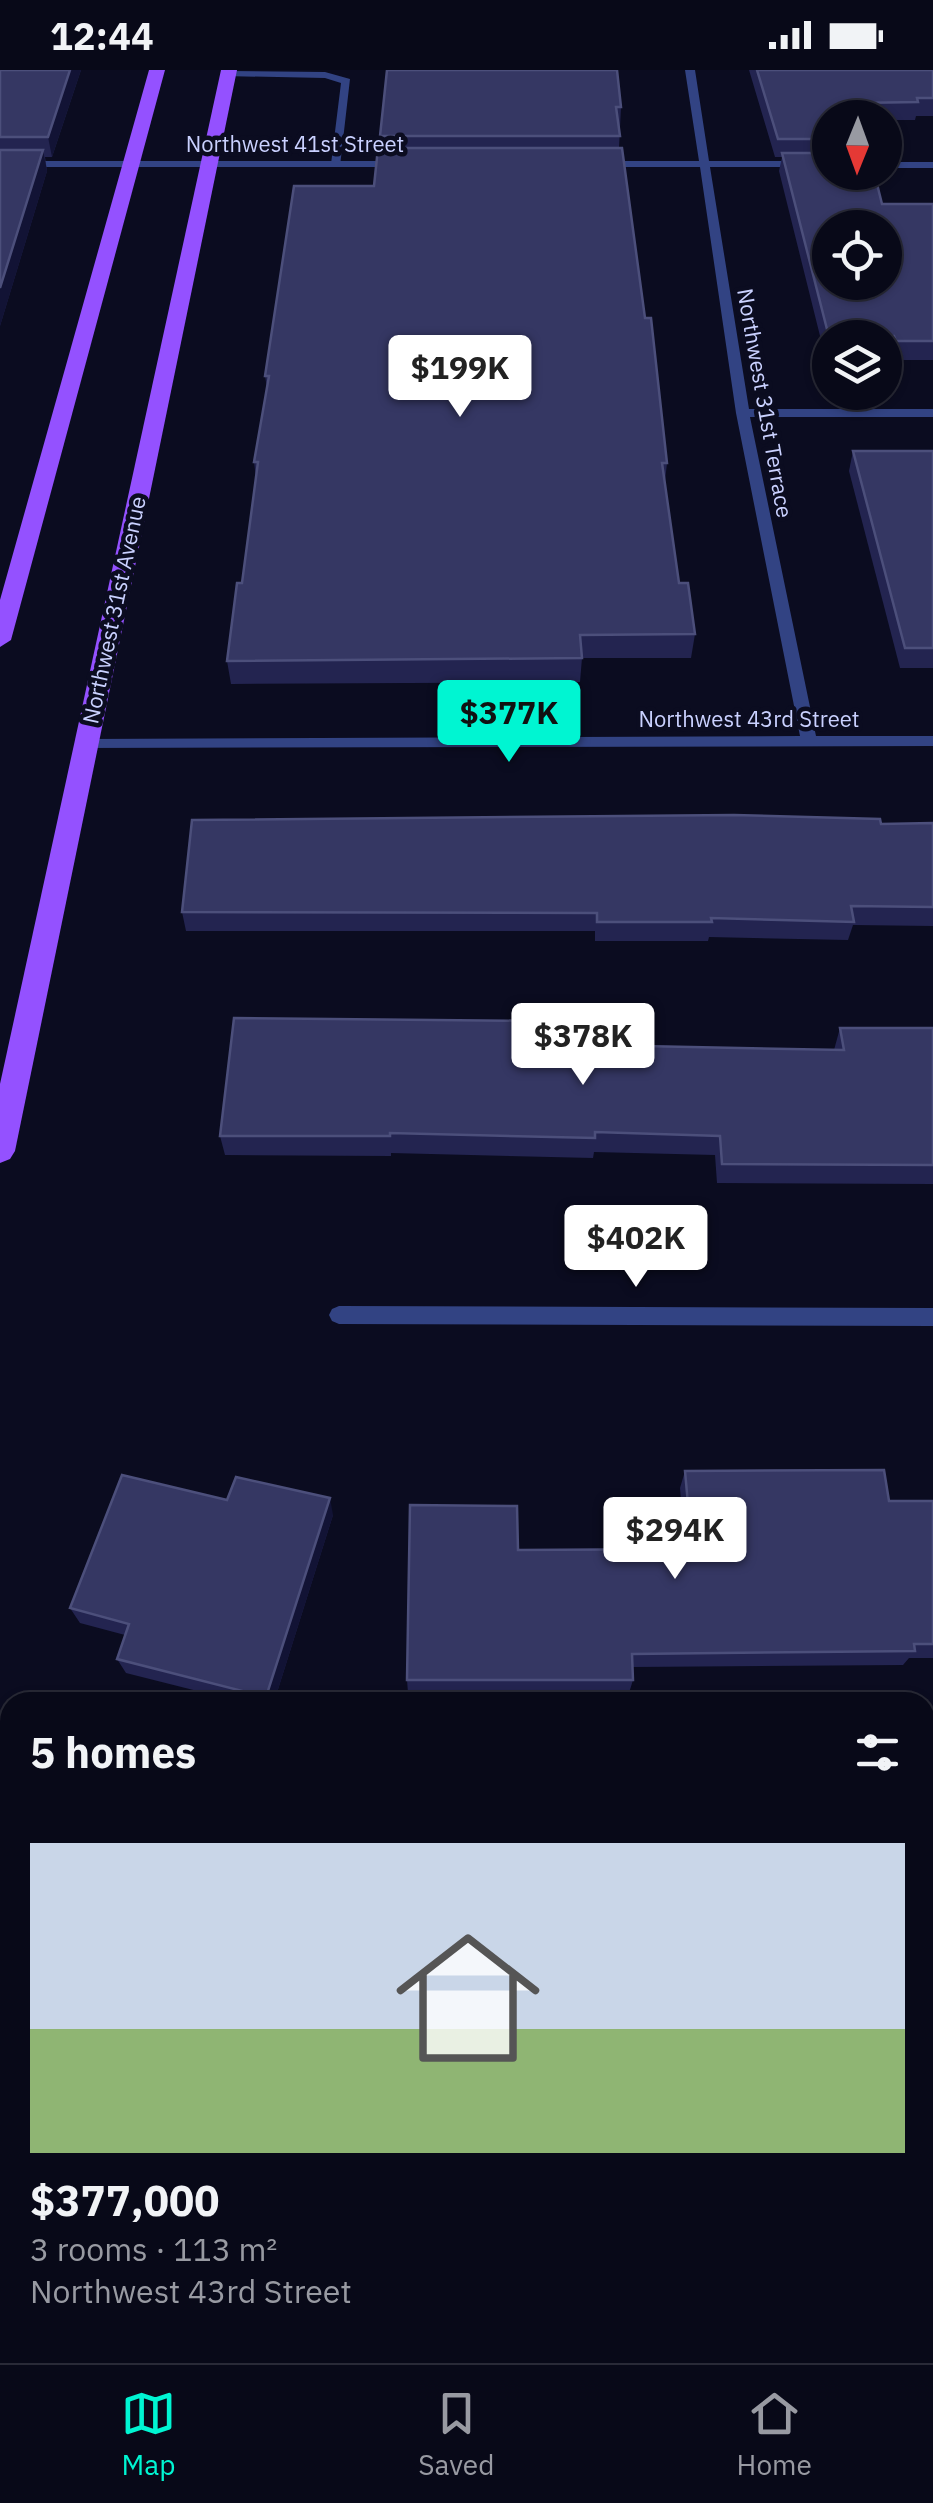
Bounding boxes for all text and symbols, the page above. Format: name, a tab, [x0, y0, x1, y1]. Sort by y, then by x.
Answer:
text: 12:44	[50, 11, 154, 60]
north arrow	[812, 100, 902, 190]
map controls	[812, 100, 902, 410]
street label: Northwest 41st Street	[186, 129, 404, 158]
button: locate	[812, 210, 902, 300]
street label: Northwest 31st Terrace	[731, 286, 800, 520]
button: layers	[812, 320, 902, 410]
pin: $199K	[390, 335, 530, 420]
text: $199K	[410, 346, 510, 388]
street label: Northwest 31st Avenue	[75, 494, 152, 726]
pin: $377K	[439, 680, 579, 765]
text: $377K	[459, 691, 559, 733]
street label: Northwest 43rd Street	[638, 704, 860, 733]
pin: $378K	[513, 1003, 653, 1088]
text: $378K	[533, 1014, 633, 1056]
pin: $402K	[566, 1205, 706, 1290]
text: $402K	[586, 1216, 686, 1258]
pin: $294K	[605, 1497, 745, 1582]
text: $294K	[625, 1508, 725, 1550]
text: 5 homes	[30, 1725, 196, 1780]
icon: filters	[850, 1725, 905, 1780]
icon: home	[378, 1908, 558, 2088]
text: $377,000	[30, 2173, 219, 2228]
text: 3 rooms · 113 m²	[30, 2228, 277, 2270]
text: Northwest 43rd Street	[30, 2270, 352, 2312]
tab: Map	[121, 2386, 176, 2483]
tab: Saved	[418, 2386, 494, 2483]
tab: Home	[737, 2386, 812, 2483]

